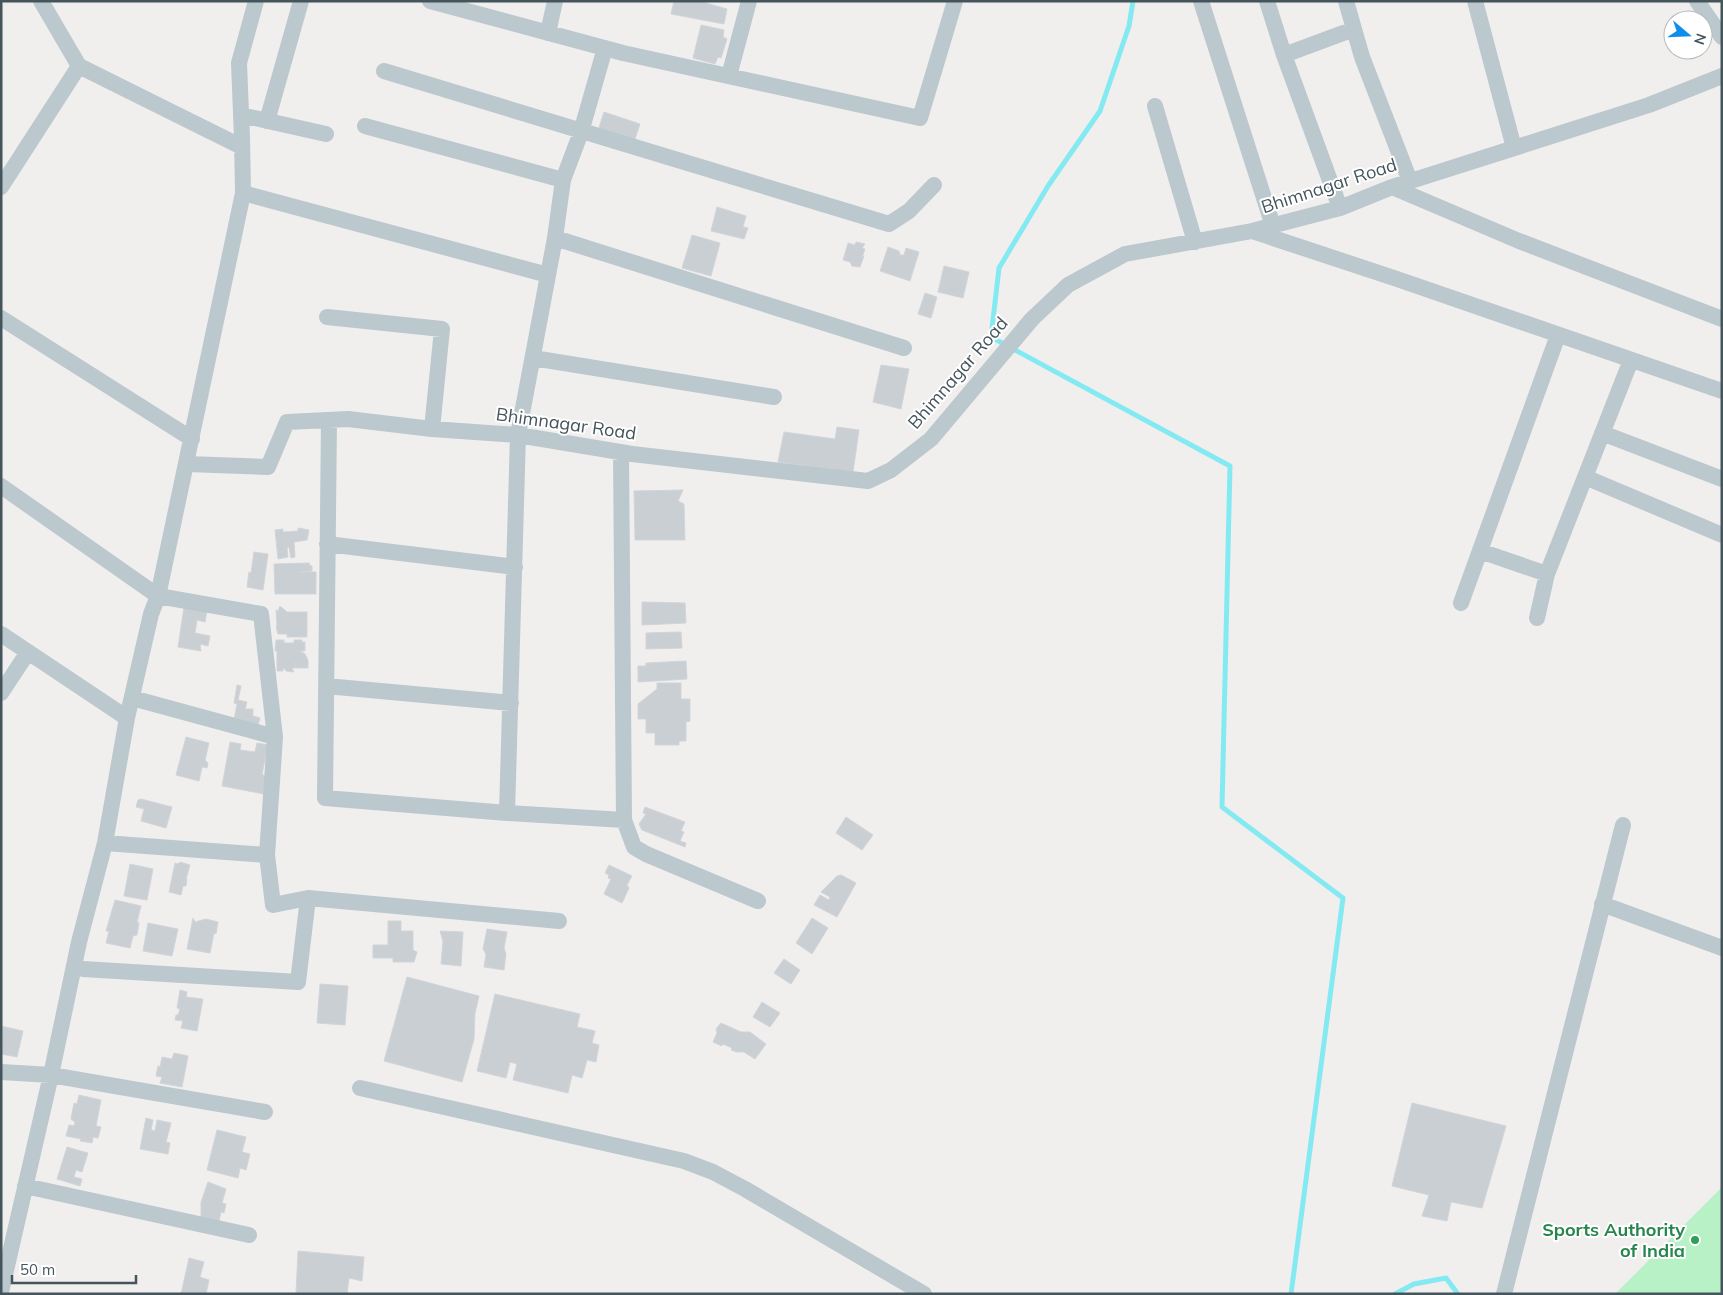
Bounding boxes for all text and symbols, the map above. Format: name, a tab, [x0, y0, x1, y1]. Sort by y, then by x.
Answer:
north arrow	[1663, 10, 1713, 60]
text: N	[1690, 31, 1711, 47]
street label: Bhimnagar Road	[1258, 153, 1400, 218]
street label: Bhimnagar Road	[903, 312, 1013, 434]
street label: Bhimnagar Road	[495, 402, 638, 445]
place label: Sports Authority of India	[1542, 1218, 1685, 1262]
marker: Sports Authority of India	[1689, 1234, 1701, 1246]
scale bar	[12, 1252, 136, 1284]
text: 50 m	[20, 1260, 55, 1279]

